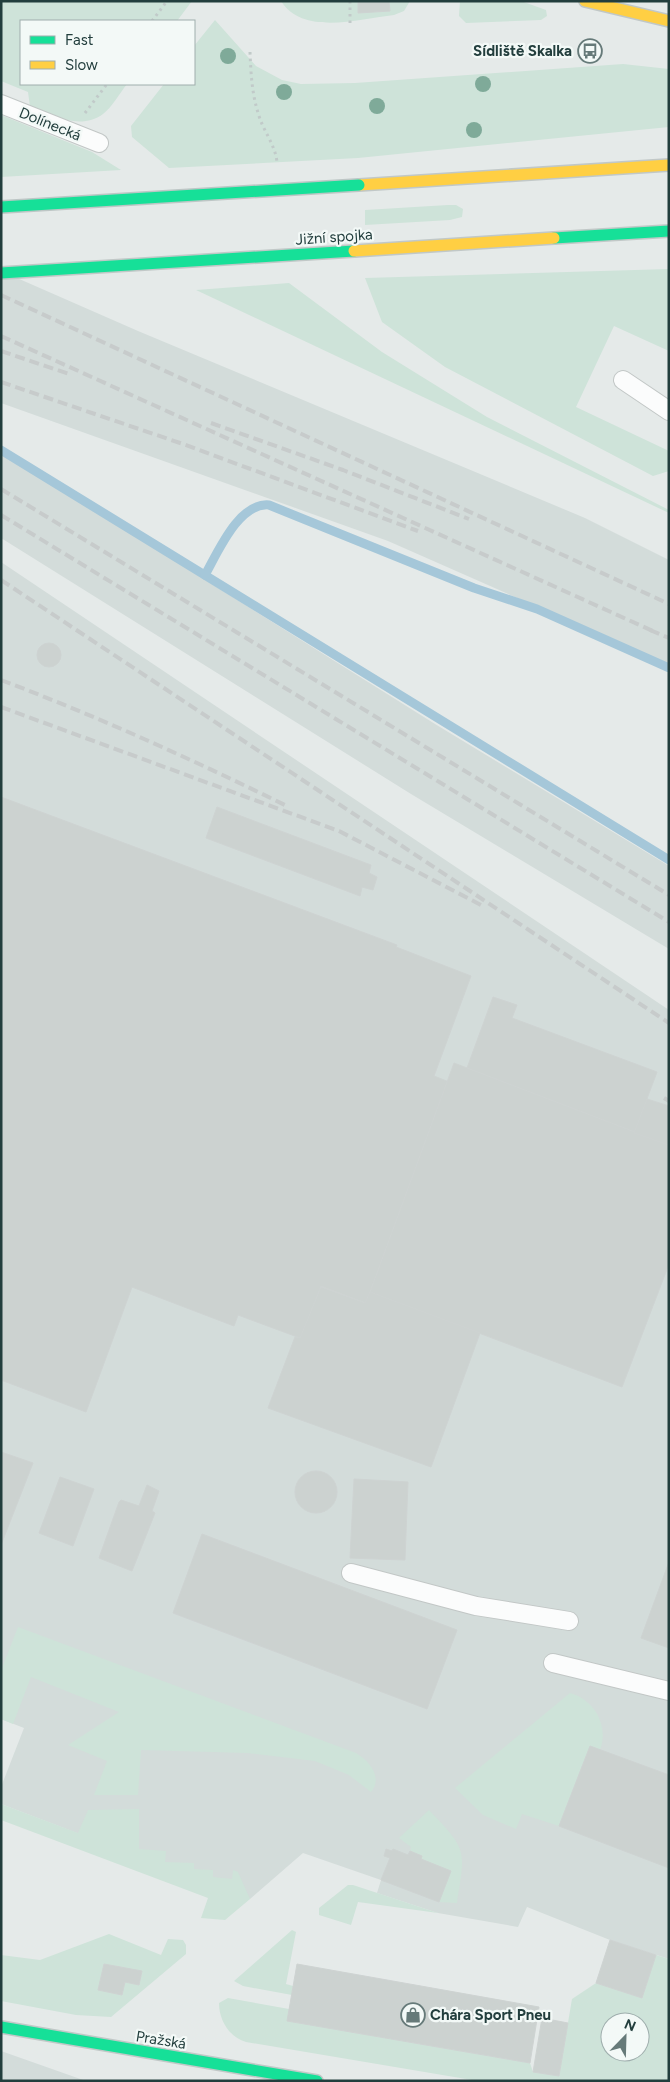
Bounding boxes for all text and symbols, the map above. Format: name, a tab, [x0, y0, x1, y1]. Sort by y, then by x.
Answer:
legend	[20, 20, 195, 85]
text: Fast	[65, 31, 94, 49]
bus stop icon: Sídliště Skalka	[577, 38, 603, 64]
place label: Sídliště Skalka	[473, 42, 572, 60]
text: Slow	[65, 56, 98, 74]
street label: Dolínecká	[16, 103, 84, 145]
street label: Jižní spojka	[295, 225, 373, 249]
shop icon: Chára Sport Pneu	[400, 2002, 426, 2028]
place label: Chára Sport Pneu	[430, 2006, 551, 2024]
north arrow	[600, 2012, 650, 2062]
text: N	[622, 2016, 638, 2035]
street label: Pražská	[135, 2027, 187, 2053]

